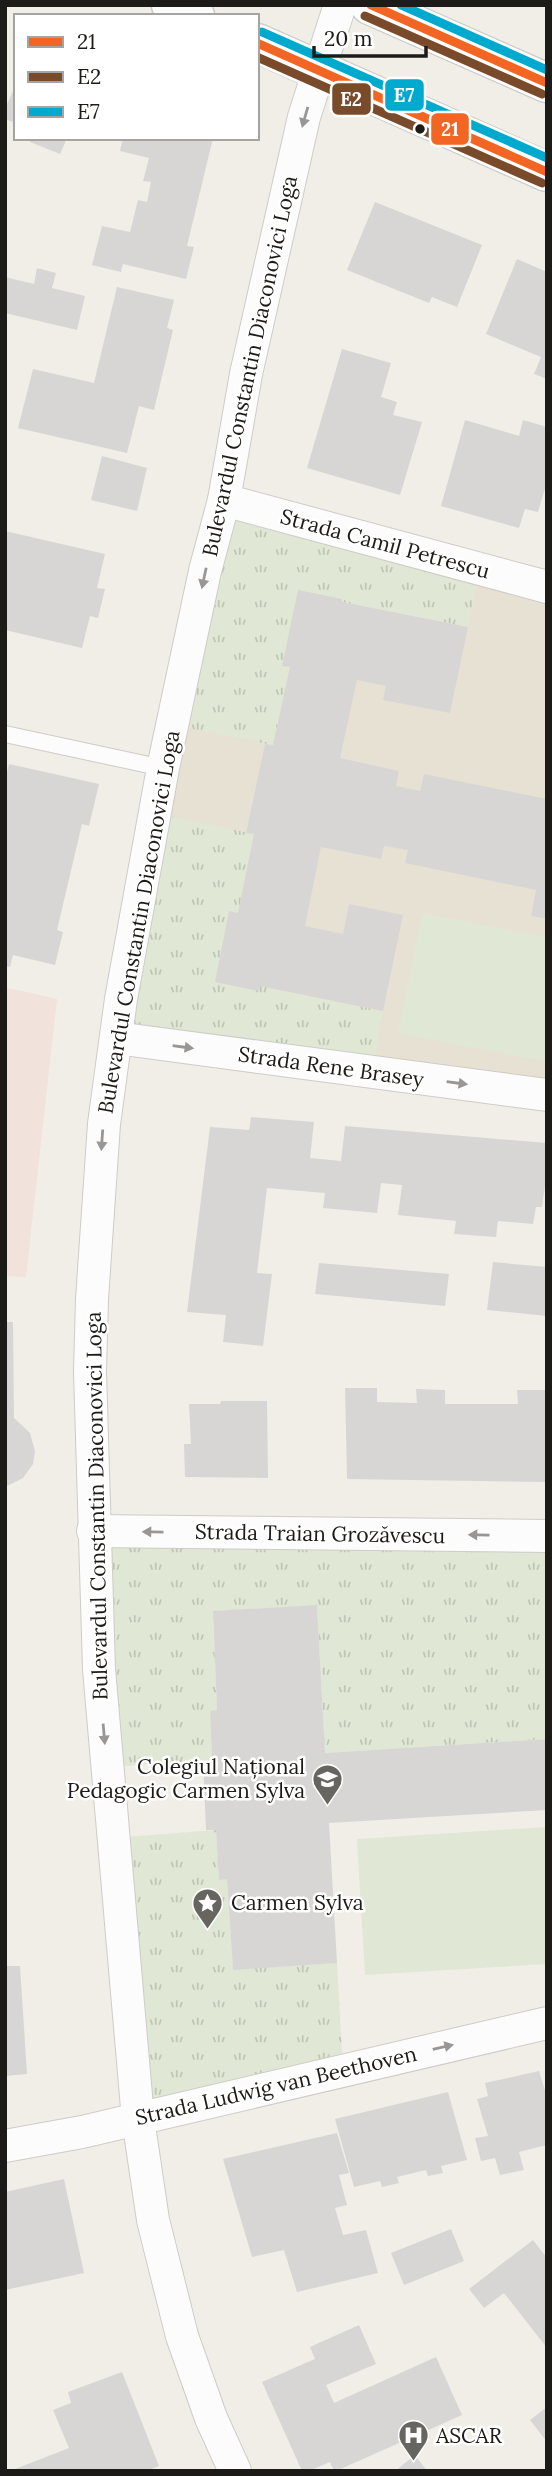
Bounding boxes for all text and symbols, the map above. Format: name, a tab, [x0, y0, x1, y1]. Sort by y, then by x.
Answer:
legend	[14, 14, 259, 140]
scale bar	[314, 14, 426, 58]
text: 20 m	[324, 25, 373, 52]
text: 21	[77, 28, 96, 55]
text: E2	[77, 63, 101, 90]
line badge: E7	[384, 78, 425, 112]
line badge: E2	[331, 82, 372, 116]
text: E7	[394, 83, 414, 107]
text: E2	[340, 87, 362, 111]
text: E7	[77, 98, 100, 125]
one-way arrow	[299, 107, 309, 128]
line badge: 21	[430, 112, 470, 146]
text: 21	[441, 117, 459, 141]
unlabelled marker	[413, 122, 427, 136]
street label: Bulevardul Constantin Diaconovici Loga	[196, 173, 303, 559]
street label: Strada Camil Petrescu	[277, 503, 493, 584]
one-way arrow	[198, 567, 209, 589]
street label: Bulevardul Constantin Diaconovici Loga	[91, 728, 186, 1116]
street label: Strada Rene Brasey	[236, 1040, 426, 1093]
one-way arrow	[172, 1042, 194, 1053]
one-way arrow	[447, 1078, 469, 1089]
one-way arrow	[97, 1129, 108, 1151]
street label: Bulevardul Constantin Diaconovici Loga	[80, 1311, 113, 1701]
street label: Strada Traian Grozăvescu	[195, 1518, 445, 1549]
one-way arrow	[142, 1526, 164, 1538]
one-way arrow	[467, 1529, 489, 1541]
one-way arrow	[99, 1723, 110, 1745]
place label: Colegiul Național Pedagogic Carmen Sylva	[67, 1753, 305, 1804]
school or university icon: Colegiul Național Pedagogic Carmen Sylva	[311, 1762, 345, 1806]
place icon: Carmen Sylva	[191, 1886, 225, 1930]
place label: Carmen Sylva	[231, 1889, 364, 1916]
street label: Strada Ludwig van Beethoven	[132, 2040, 420, 2131]
one-way arrow	[432, 2041, 454, 2052]
hospital icon: ASCAR	[396, 2419, 430, 2463]
place label: ASCAR	[435, 2422, 503, 2449]

